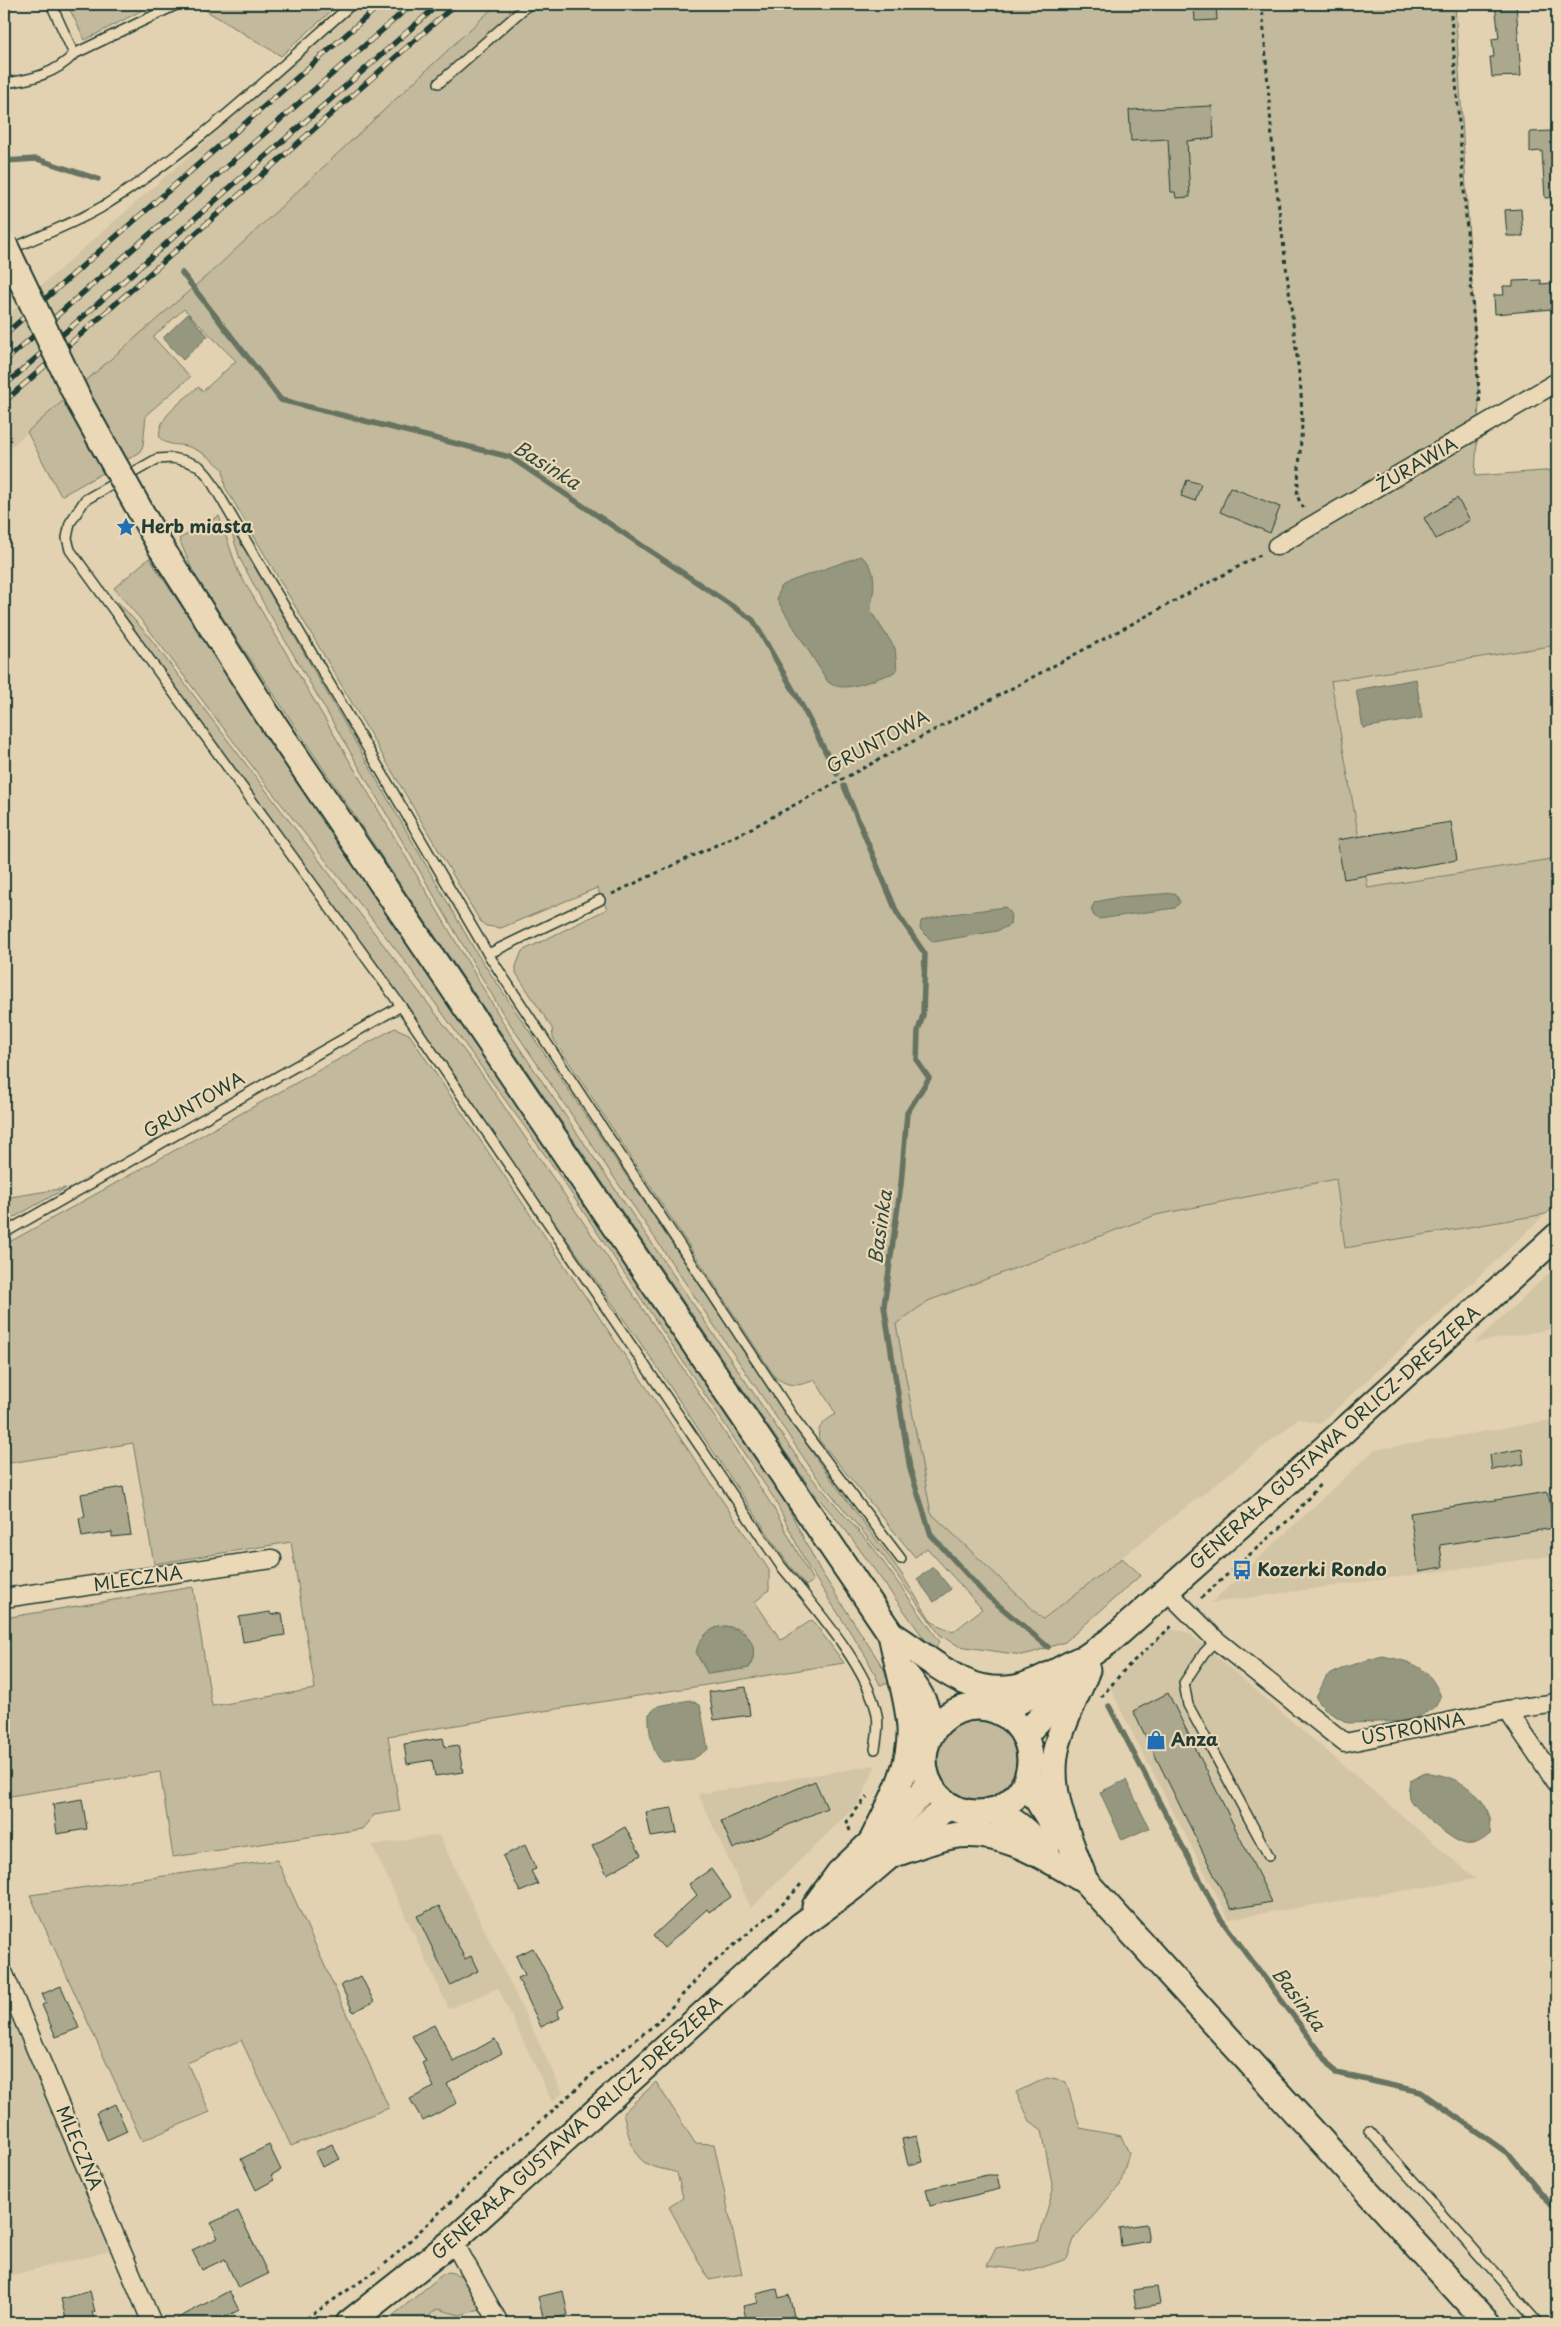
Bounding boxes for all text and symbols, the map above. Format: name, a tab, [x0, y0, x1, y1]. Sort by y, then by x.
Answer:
street label: ŻURAWIA	[1370, 429, 1462, 498]
water label: Basinka	[509, 433, 587, 496]
place label: Herb miasta	[141, 512, 253, 539]
place icon: Herb miasta	[115, 516, 137, 538]
street label: GRUNTOWA	[821, 702, 934, 779]
street label: GRUNTOWA	[138, 1064, 249, 1144]
water label: Basinka	[860, 1187, 898, 1265]
street label: GENERAŁA GUSTAWA ORLICZ-DRESZERA	[1183, 1299, 1485, 1575]
place label: Kozerki Rondo	[1257, 1555, 1387, 1582]
street label: MLECZNA	[92, 1558, 184, 1597]
bus stop icon: Kozerki Rondo	[1231, 1559, 1253, 1581]
street label: USTRONNA	[1358, 1704, 1467, 1751]
place label: Anza	[1171, 1725, 1218, 1752]
shop icon: Anza	[1145, 1729, 1167, 1751]
water label: Basinka	[1266, 1960, 1334, 2037]
street label: GENERAŁA GUSTAWA ORLICZ-DRESZERA	[425, 1989, 727, 2265]
street label: MLECZNA	[50, 2101, 110, 2194]

